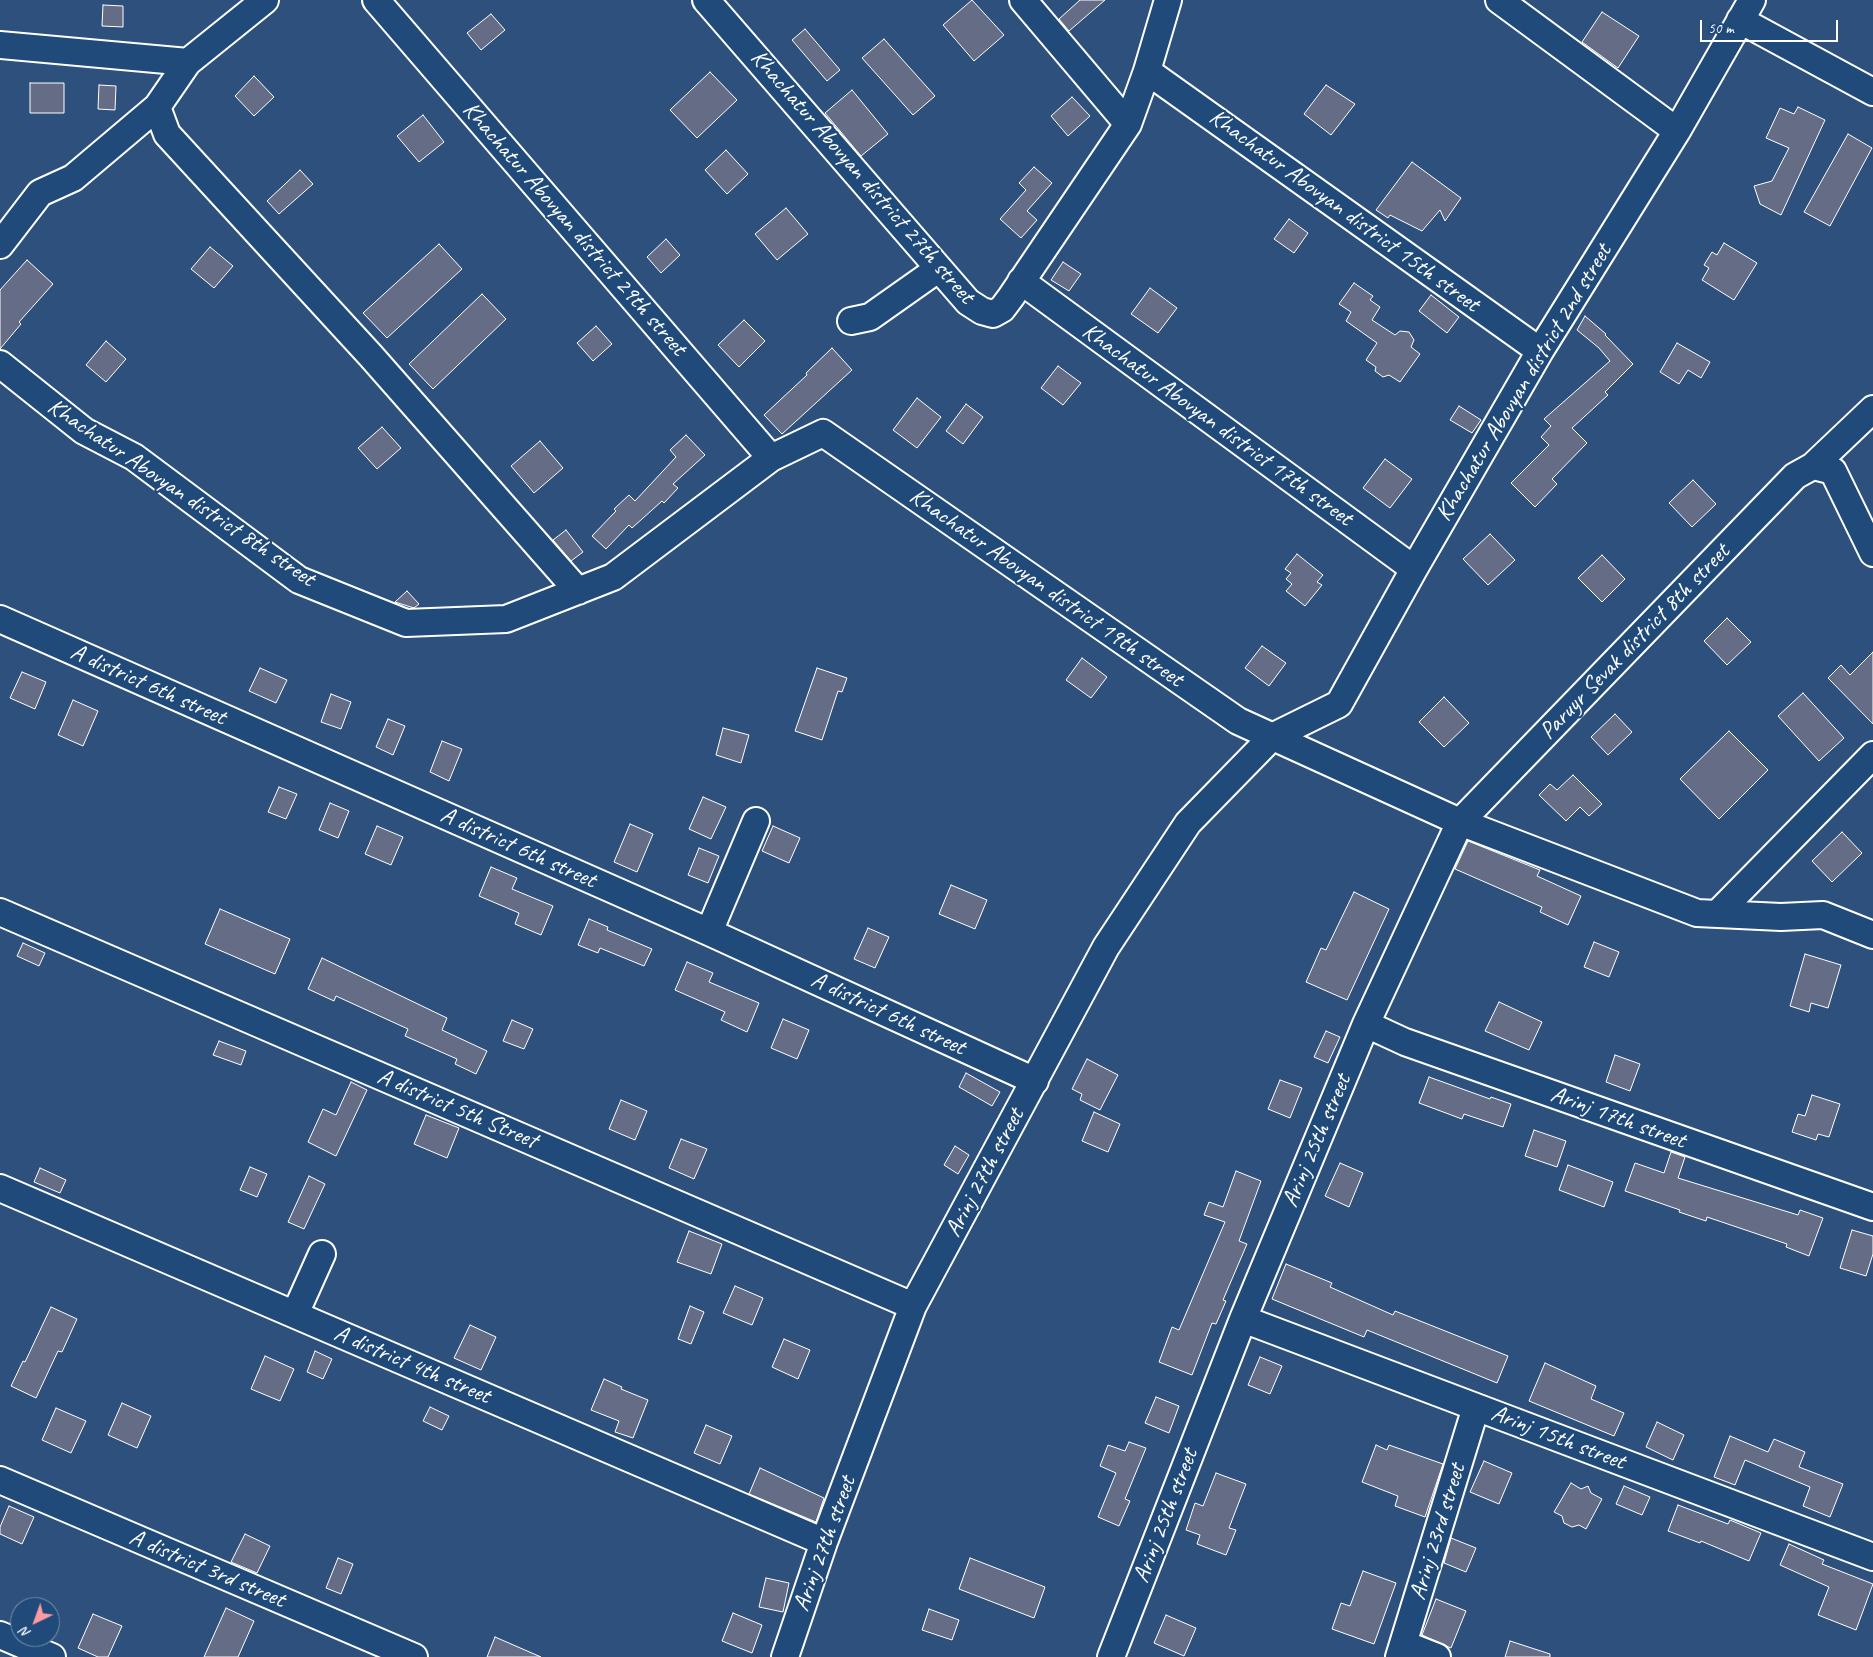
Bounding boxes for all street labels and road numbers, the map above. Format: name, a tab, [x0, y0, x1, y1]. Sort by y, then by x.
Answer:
street label: Khachatur Abovyan district 27th street	[744, 44, 980, 310]
street label: Khachatur Abovyan district 29th street	[456, 96, 692, 362]
street label: Khachatur Abovyan district 15th street	[1203, 103, 1485, 319]
street label: Khachatur Abovyan district 2nd street	[1430, 239, 1618, 527]
street label: Khachatur Abovyan district 17th street	[1076, 317, 1358, 533]
street label: Khachatur Abovyan district 8th street	[42, 393, 320, 593]
street label: Khachatur Abovyan district 19th street	[904, 482, 1188, 694]
street label: Paruyr Sevak district 8th street	[1534, 538, 1736, 746]
street label: A district 6th street	[66, 638, 230, 732]
street label: A district 6th street	[436, 801, 600, 895]
street label: A district 6th street	[806, 966, 970, 1062]
street label: A district 5th Street	[373, 1062, 541, 1156]
street label: Arinj 25th street	[1276, 1070, 1358, 1212]
street label: Arinj 17th street	[1547, 1080, 1689, 1156]
street label: Arinj 27th street	[939, 1104, 1031, 1242]
street label: A district 4th street	[330, 1319, 494, 1411]
street label: Arinj 15th street	[1487, 1399, 1629, 1477]
street label: Arinj 25th street	[1127, 1445, 1205, 1587]
street label: Arinj 23rd street	[1404, 1461, 1472, 1603]
street label: Arinj 27th street	[787, 1473, 863, 1615]
street label: A district 3rd street	[125, 1523, 289, 1615]

